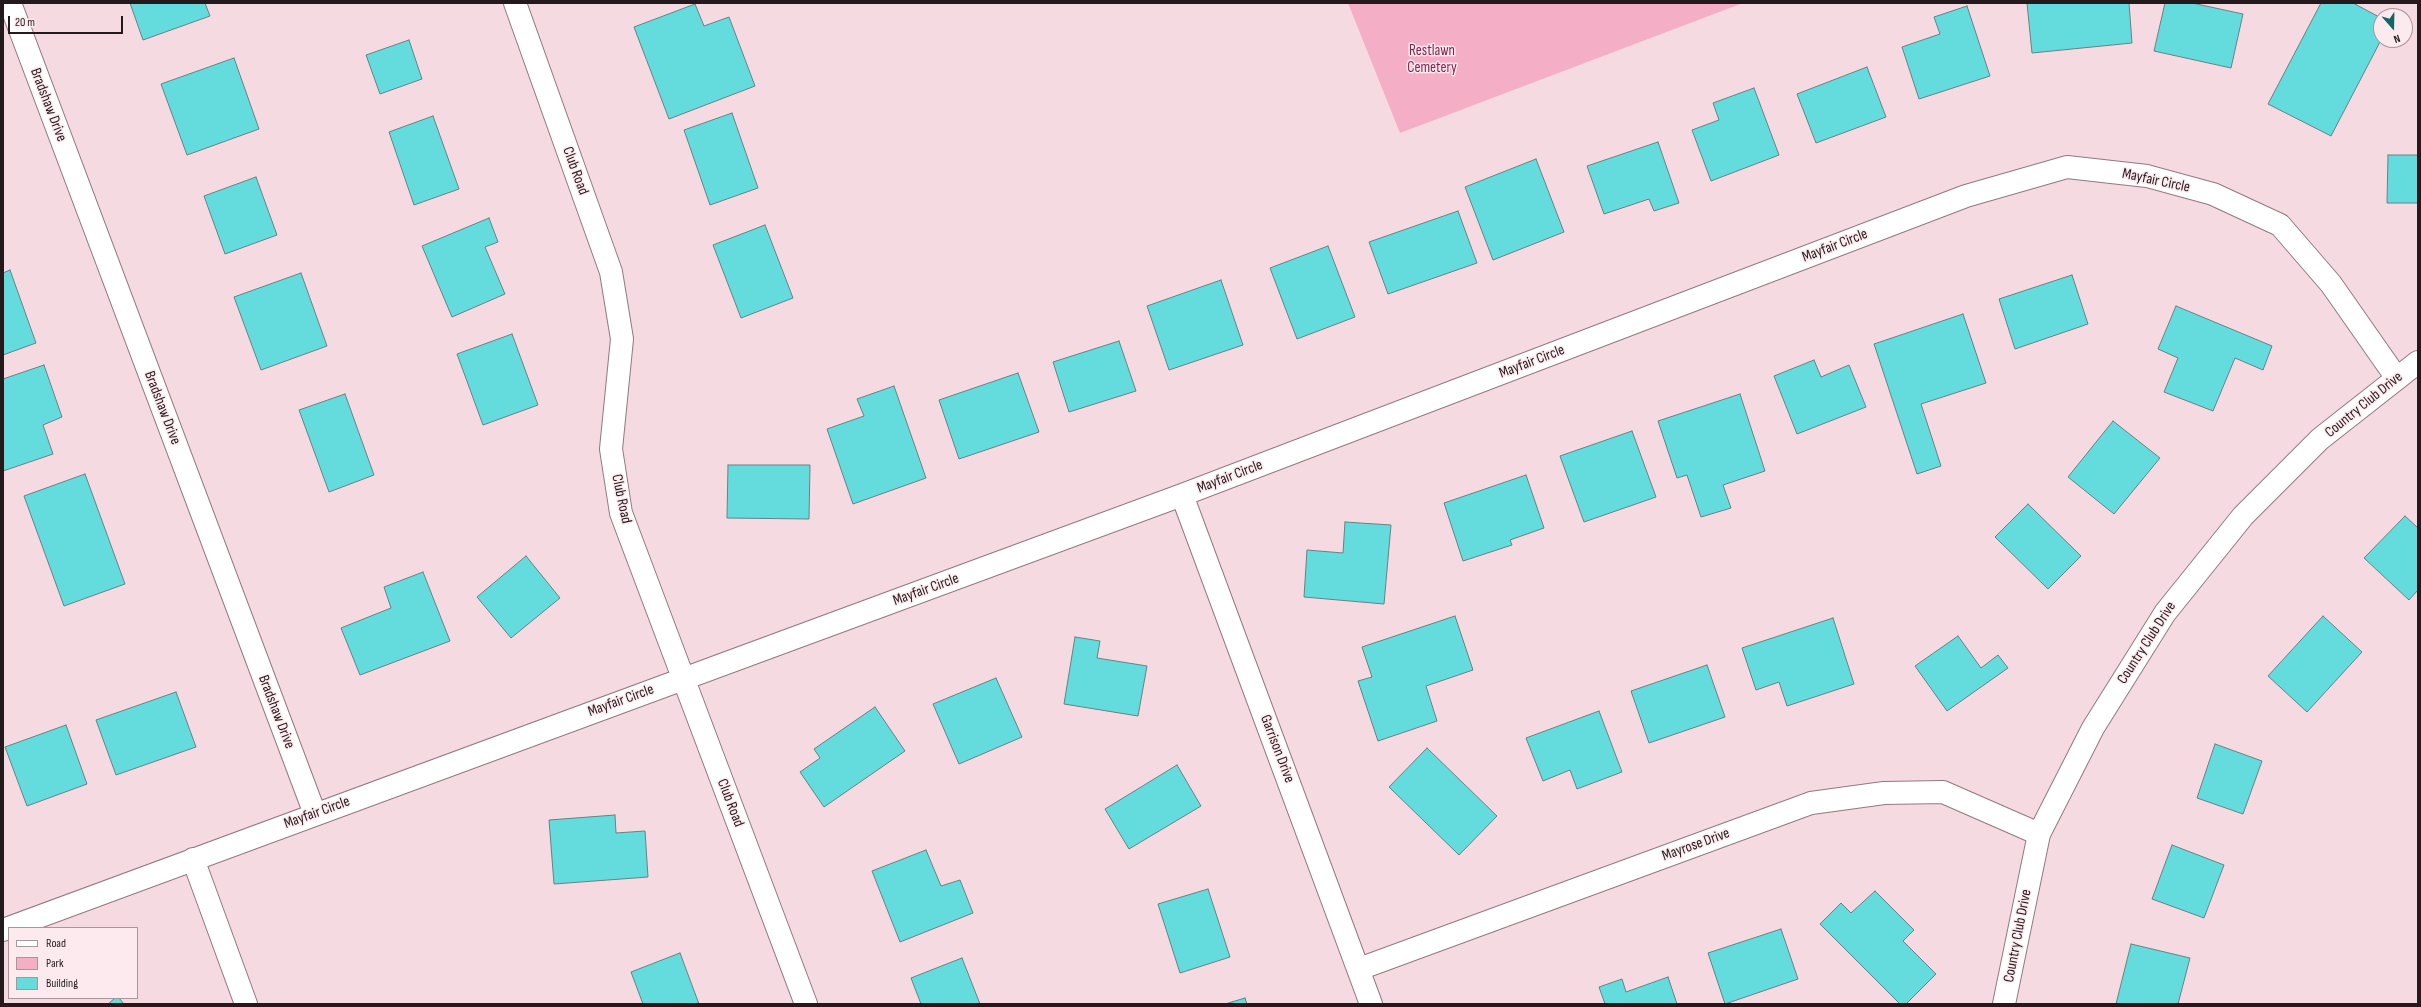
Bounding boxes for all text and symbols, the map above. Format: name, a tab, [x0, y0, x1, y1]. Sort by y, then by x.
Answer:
scale bar	[10, 8, 125, 34]
north arrow	[2373, 8, 2413, 48]
text: 20 m	[15, 15, 35, 30]
text: N	[2392, 32, 2402, 46]
park label: Restlawn Cemetery	[1407, 42, 1457, 77]
street label: Bradshaw Drive	[26, 66, 70, 144]
street label: Club Road	[558, 144, 592, 198]
street label: Mayfair Circle	[2120, 165, 2192, 197]
street label: Mayfair Circle	[1800, 225, 1870, 267]
street label: Mayfair Circle	[1497, 341, 1567, 383]
street label: Country Club Drive	[2322, 368, 2406, 442]
street label: Bradshaw Drive	[140, 369, 184, 447]
street label: Mayfair Circle	[1195, 456, 1265, 498]
street label: Club Road	[607, 473, 635, 525]
street label: Mayfair Circle	[891, 570, 961, 610]
street label: Country Club Drive	[2114, 598, 2180, 688]
street label: Bradshaw Drive	[254, 673, 298, 751]
street label: Mayfair Circle	[586, 681, 656, 721]
street label: Garrison Drive	[1256, 713, 1298, 785]
street label: Club Road	[713, 776, 747, 830]
street label: Mayfair Circle	[282, 793, 352, 833]
street label: Mayrose Drive	[1660, 824, 1732, 866]
street label: Country Club Drive	[2000, 888, 2036, 984]
legend	[8, 927, 138, 999]
text: Road	[46, 936, 66, 951]
text: Park	[46, 956, 64, 971]
text: Building	[46, 976, 78, 991]

